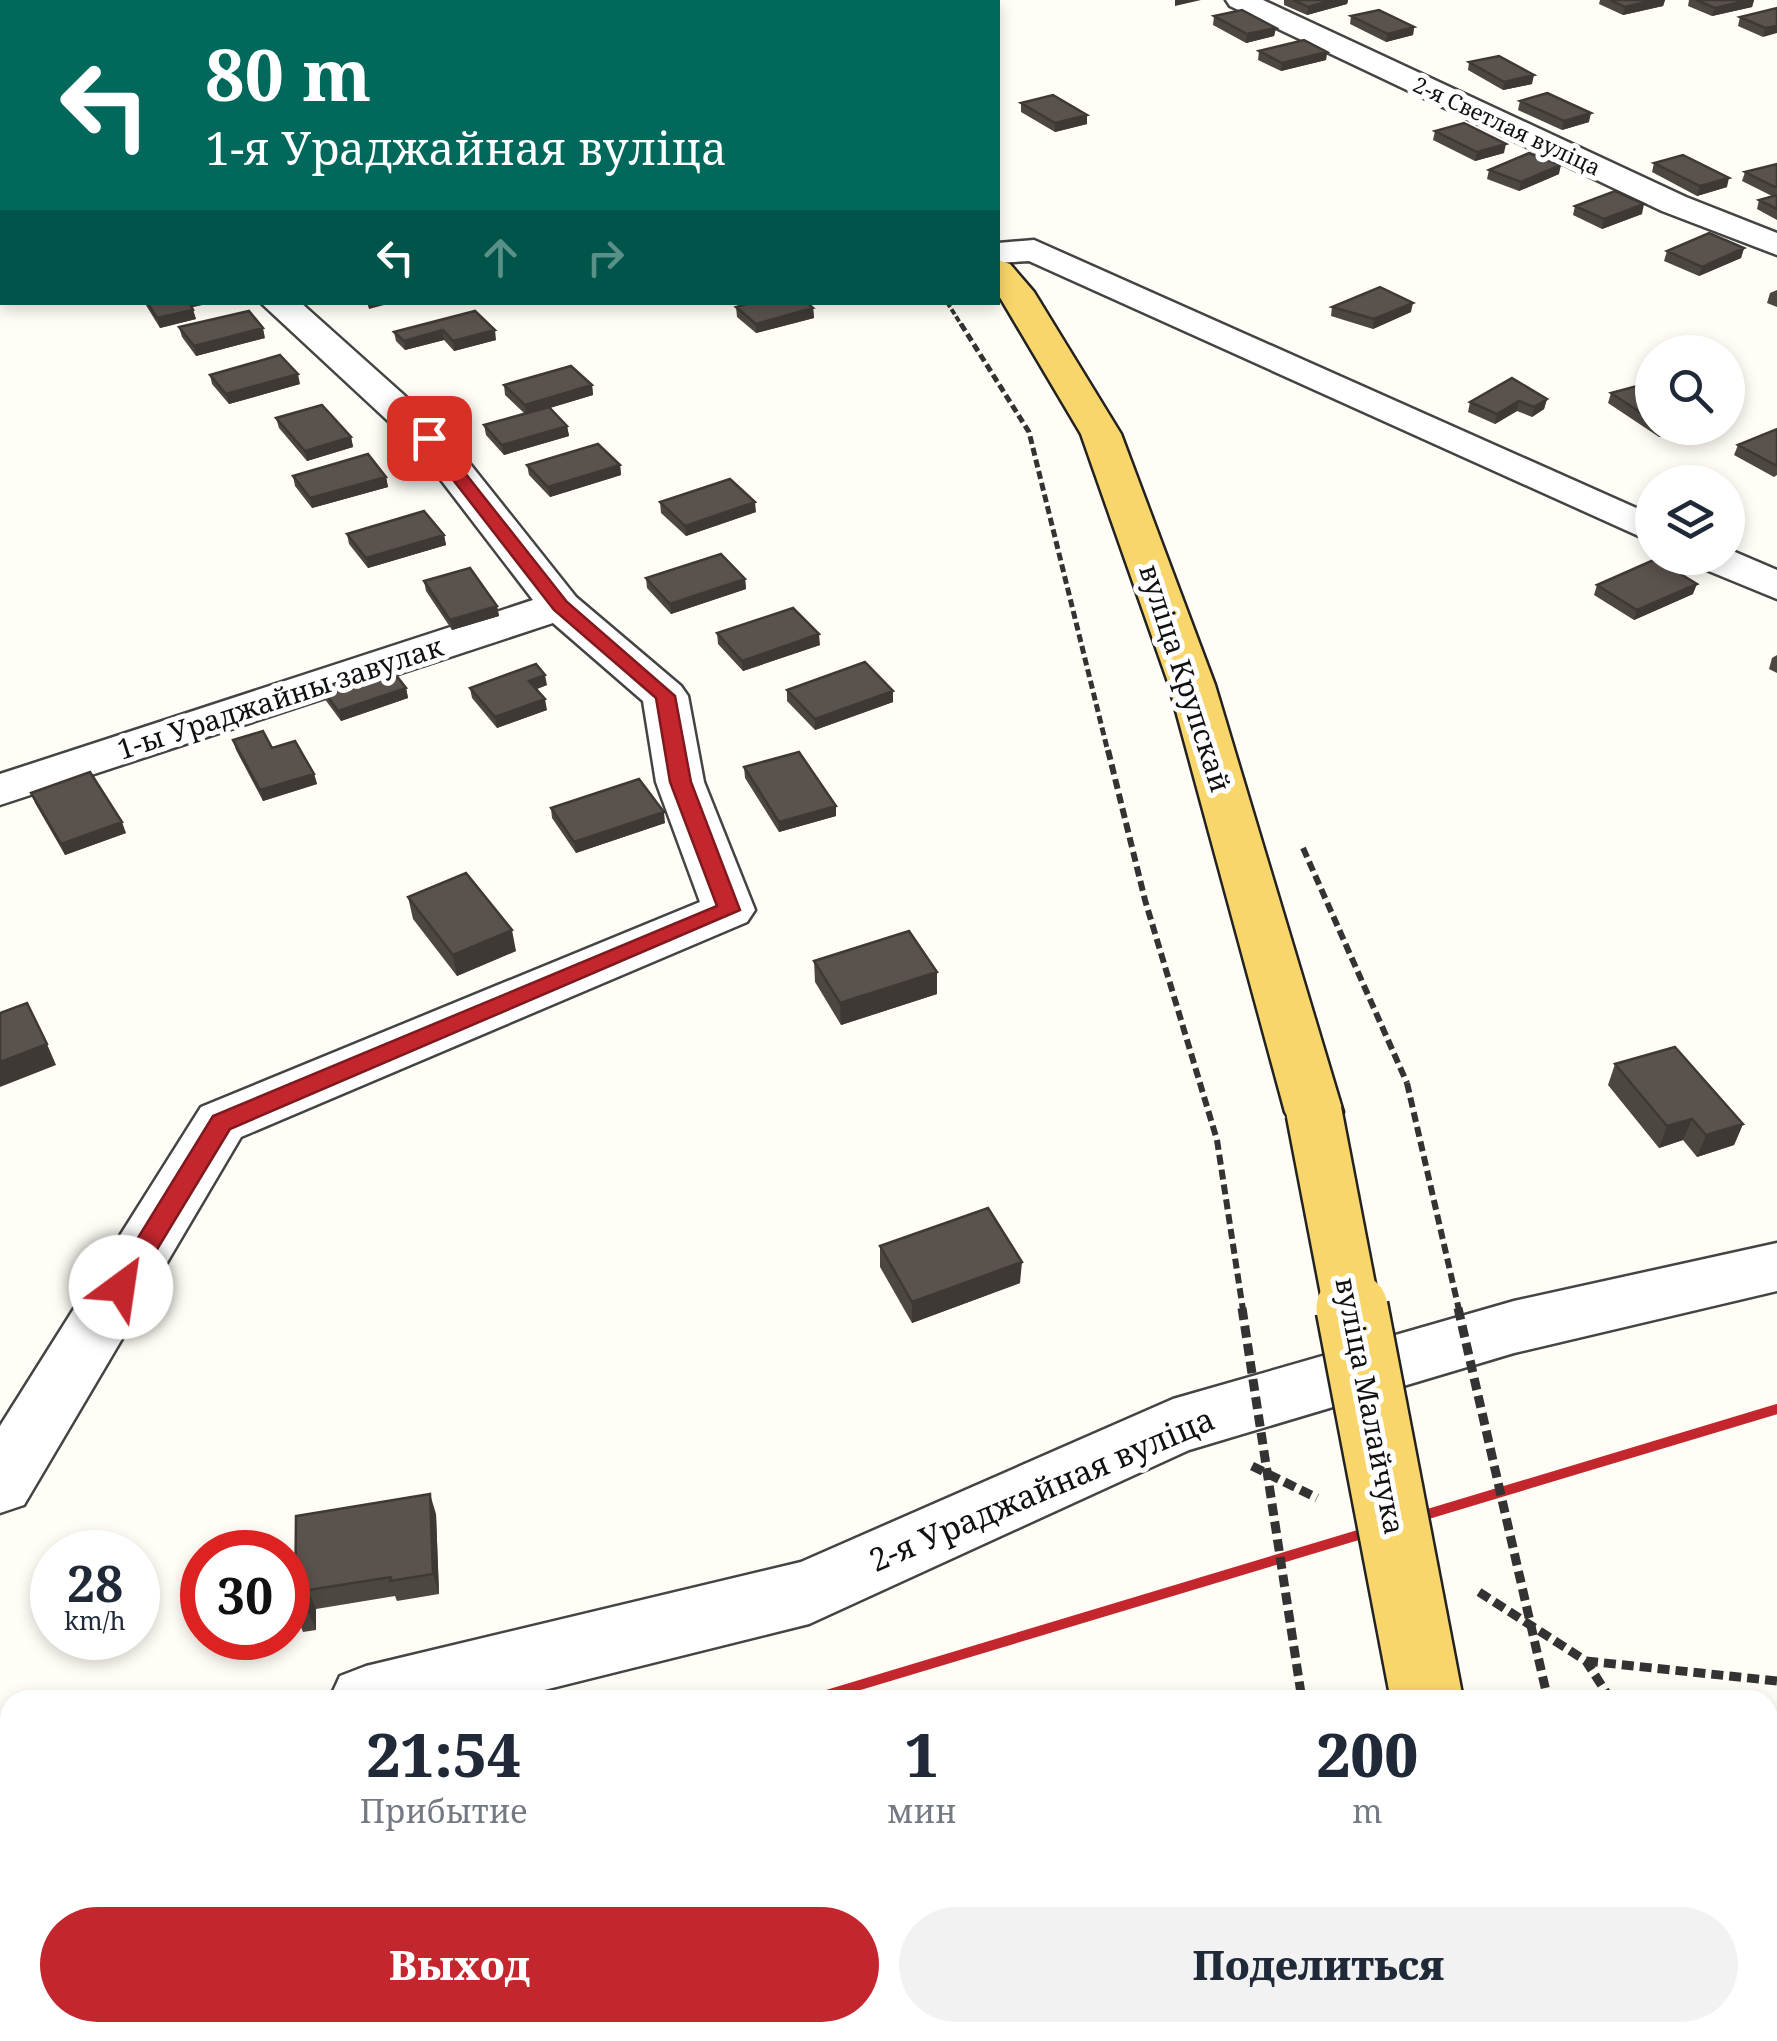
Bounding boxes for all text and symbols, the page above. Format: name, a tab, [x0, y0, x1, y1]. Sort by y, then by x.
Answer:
text: 80 m	[205, 26, 371, 122]
icon: left	[40, 40, 170, 170]
street label: 2-я Светлая вуліца	[1409, 68, 1606, 182]
text: 1-я Ураджайная вуліца	[205, 117, 727, 178]
icon: left	[368, 230, 423, 285]
icon: ahead	[473, 230, 528, 285]
icon: right	[578, 230, 633, 285]
map controls	[1635, 335, 1745, 575]
button: search	[1635, 335, 1745, 445]
pin	[387, 396, 472, 481]
icon: arrive	[402, 411, 457, 466]
button: layers	[1635, 465, 1745, 575]
street label: вуліца Крупскай	[1131, 559, 1241, 796]
street label: 1-ы Ураджайны завулак	[112, 626, 448, 768]
position arrow	[69, 1235, 173, 1339]
street label: вуліца Малайчука	[1327, 1274, 1415, 1537]
street label: 2-я Ураджайная вуліца	[862, 1396, 1221, 1581]
speed limit sign: 30	[180, 1530, 310, 1660]
text: 28	[67, 1549, 123, 1617]
text: km/h	[64, 1603, 126, 1637]
text: 21:54	[366, 1713, 521, 1795]
text: 1	[905, 1713, 939, 1795]
text: 200	[1316, 1713, 1418, 1795]
text: Прибытие	[360, 1789, 527, 1832]
text: мин	[887, 1789, 957, 1832]
text: m	[1352, 1789, 1382, 1832]
button: Выход	[40, 1907, 879, 2022]
button: Поделиться	[899, 1907, 1738, 2022]

